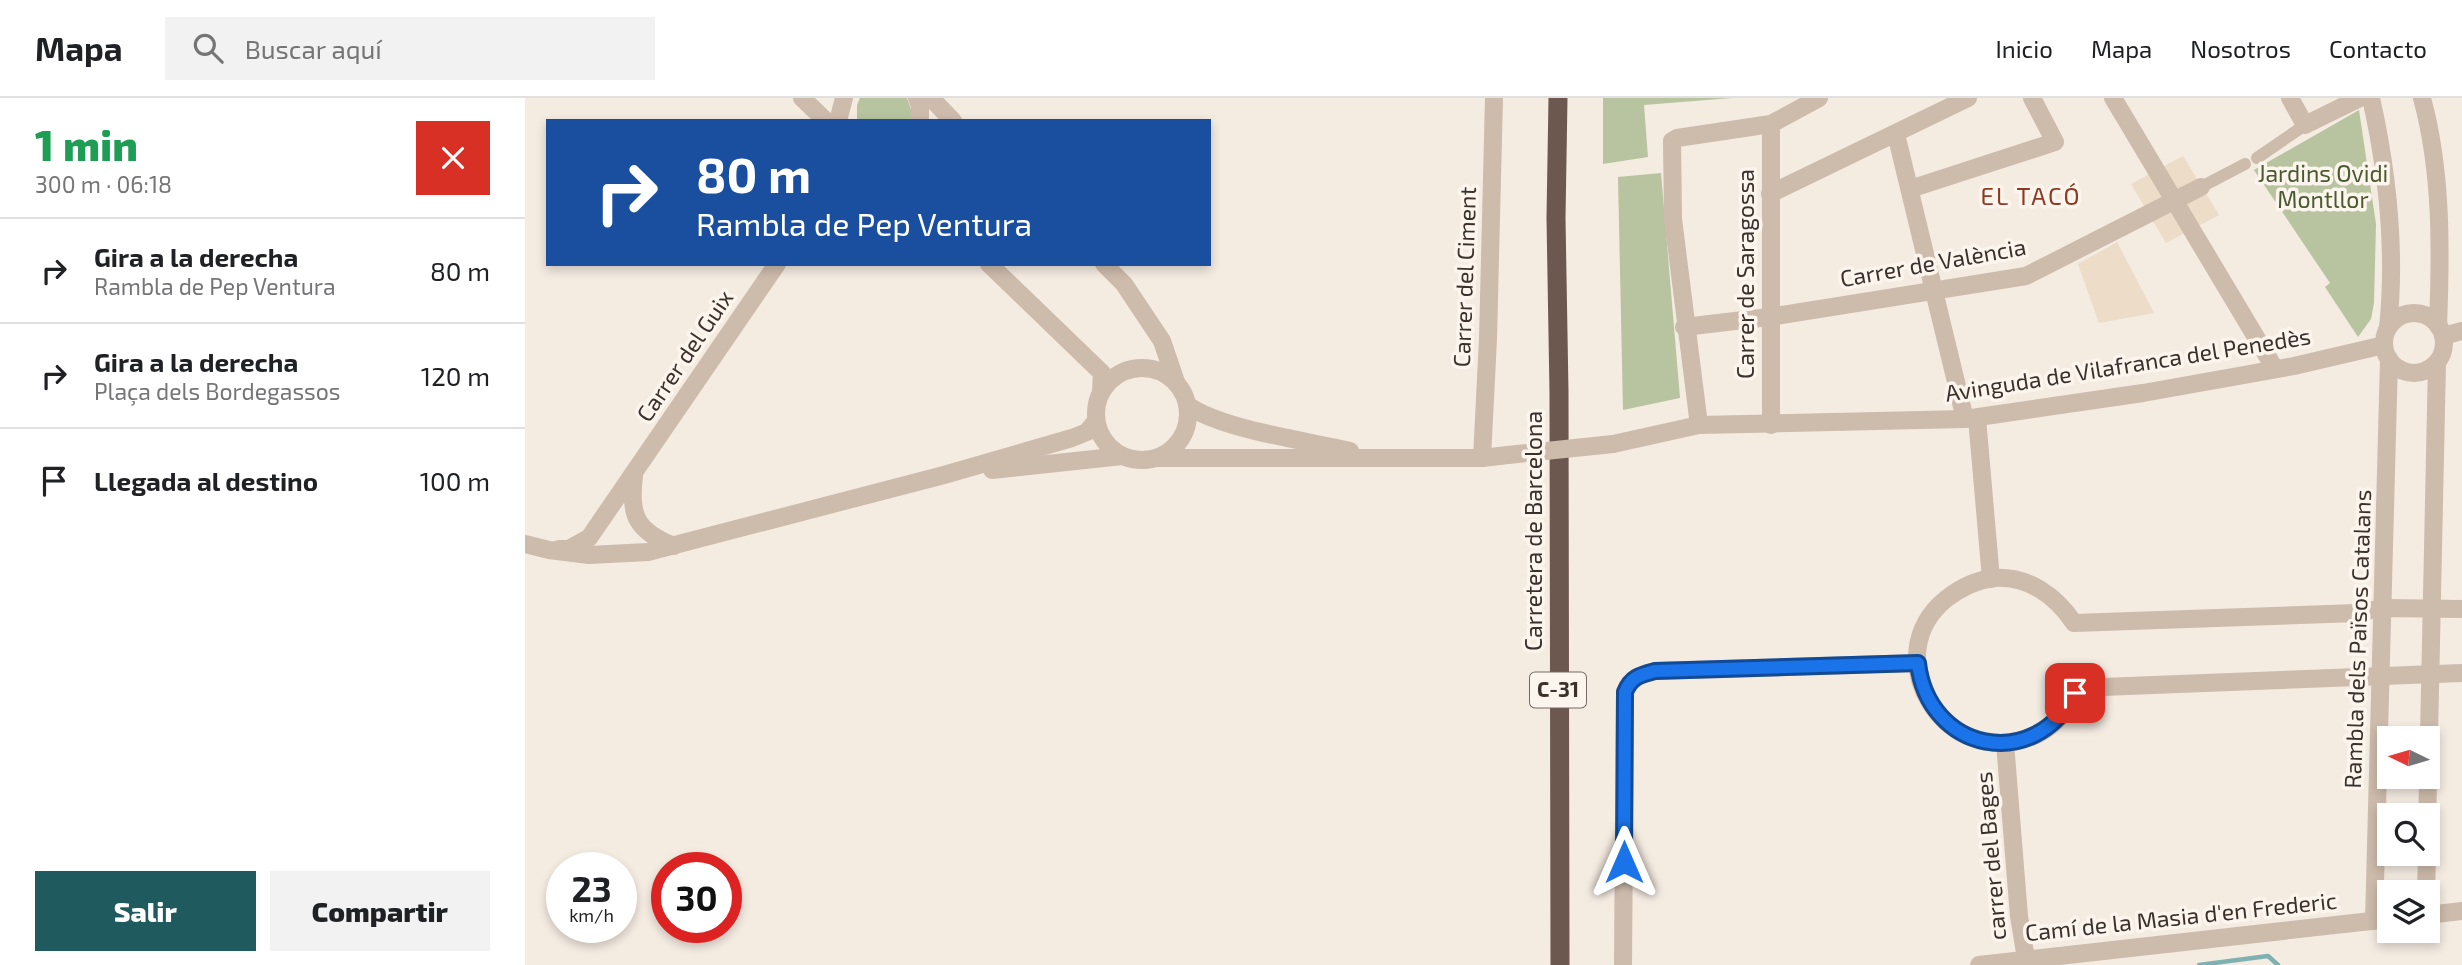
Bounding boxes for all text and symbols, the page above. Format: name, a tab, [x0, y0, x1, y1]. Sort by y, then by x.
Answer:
search box	[165, 17, 655, 80]
text: Mapa	[35, 28, 123, 68]
icon: search	[189, 29, 227, 67]
text: Buscar aquí	[245, 33, 382, 64]
text: Inicio	[1995, 34, 2053, 63]
text: Mapa	[2091, 34, 2152, 63]
text: Nosotros	[2190, 34, 2291, 63]
text: Contacto	[2329, 34, 2427, 63]
text: 1 min	[35, 119, 138, 169]
button: close	[416, 121, 490, 195]
text: 80 m	[696, 144, 811, 203]
icon: right	[581, 147, 672, 238]
park label: Jardins Ovidi Montllor	[2258, 159, 2388, 213]
street label: Carrer de Saragossa	[1731, 169, 1759, 379]
text: 300 m · 06:18	[35, 170, 172, 198]
district label: EL TACÓ	[1981, 181, 2081, 210]
street label: Carrer del Ciment	[1447, 186, 1481, 368]
text: Rambla de Pep Ventura	[696, 204, 1032, 242]
street label: Carrer de València	[1838, 232, 2028, 292]
text: Gira a la derecha	[94, 241, 298, 272]
icon: right	[35, 252, 73, 290]
text: 80 m	[430, 255, 490, 286]
text: Rambla de Pep Ventura	[94, 272, 336, 300]
street label: Carrer del Guix	[630, 284, 738, 426]
street label: Avinguda de Vilafranca del Penedès	[1943, 321, 2313, 407]
text: Gira a la derecha	[94, 346, 298, 377]
icon: right	[35, 357, 73, 395]
text: 120 m	[421, 360, 490, 391]
text: Plaça dels Bordegassos	[94, 377, 341, 405]
street label: Carretera de Barcelona	[1519, 411, 1547, 651]
icon: arrive	[35, 462, 73, 500]
text: Llegada al destino	[94, 465, 318, 496]
text: 100 m	[420, 465, 490, 496]
street label: Rambla dels Països Catalans	[2338, 489, 2376, 789]
pin	[2045, 663, 2105, 723]
road number: C-31	[1530, 672, 1586, 708]
icon: arrive	[2056, 674, 2094, 712]
north arrow	[2377, 726, 2439, 789]
map controls	[2377, 726, 2440, 943]
street label: carrer del Bages	[1969, 771, 2011, 941]
button: search	[2377, 803, 2440, 866]
position arrow	[1587, 825, 1661, 899]
speed limit sign: 30	[651, 852, 742, 943]
text: 23	[571, 867, 612, 909]
button: Salir	[35, 871, 256, 951]
button: Compartir	[270, 871, 490, 951]
button: layers	[2377, 880, 2440, 943]
street label: Camí de la Masia d'en Frederic	[2024, 886, 2338, 946]
text: km/h	[569, 904, 614, 926]

